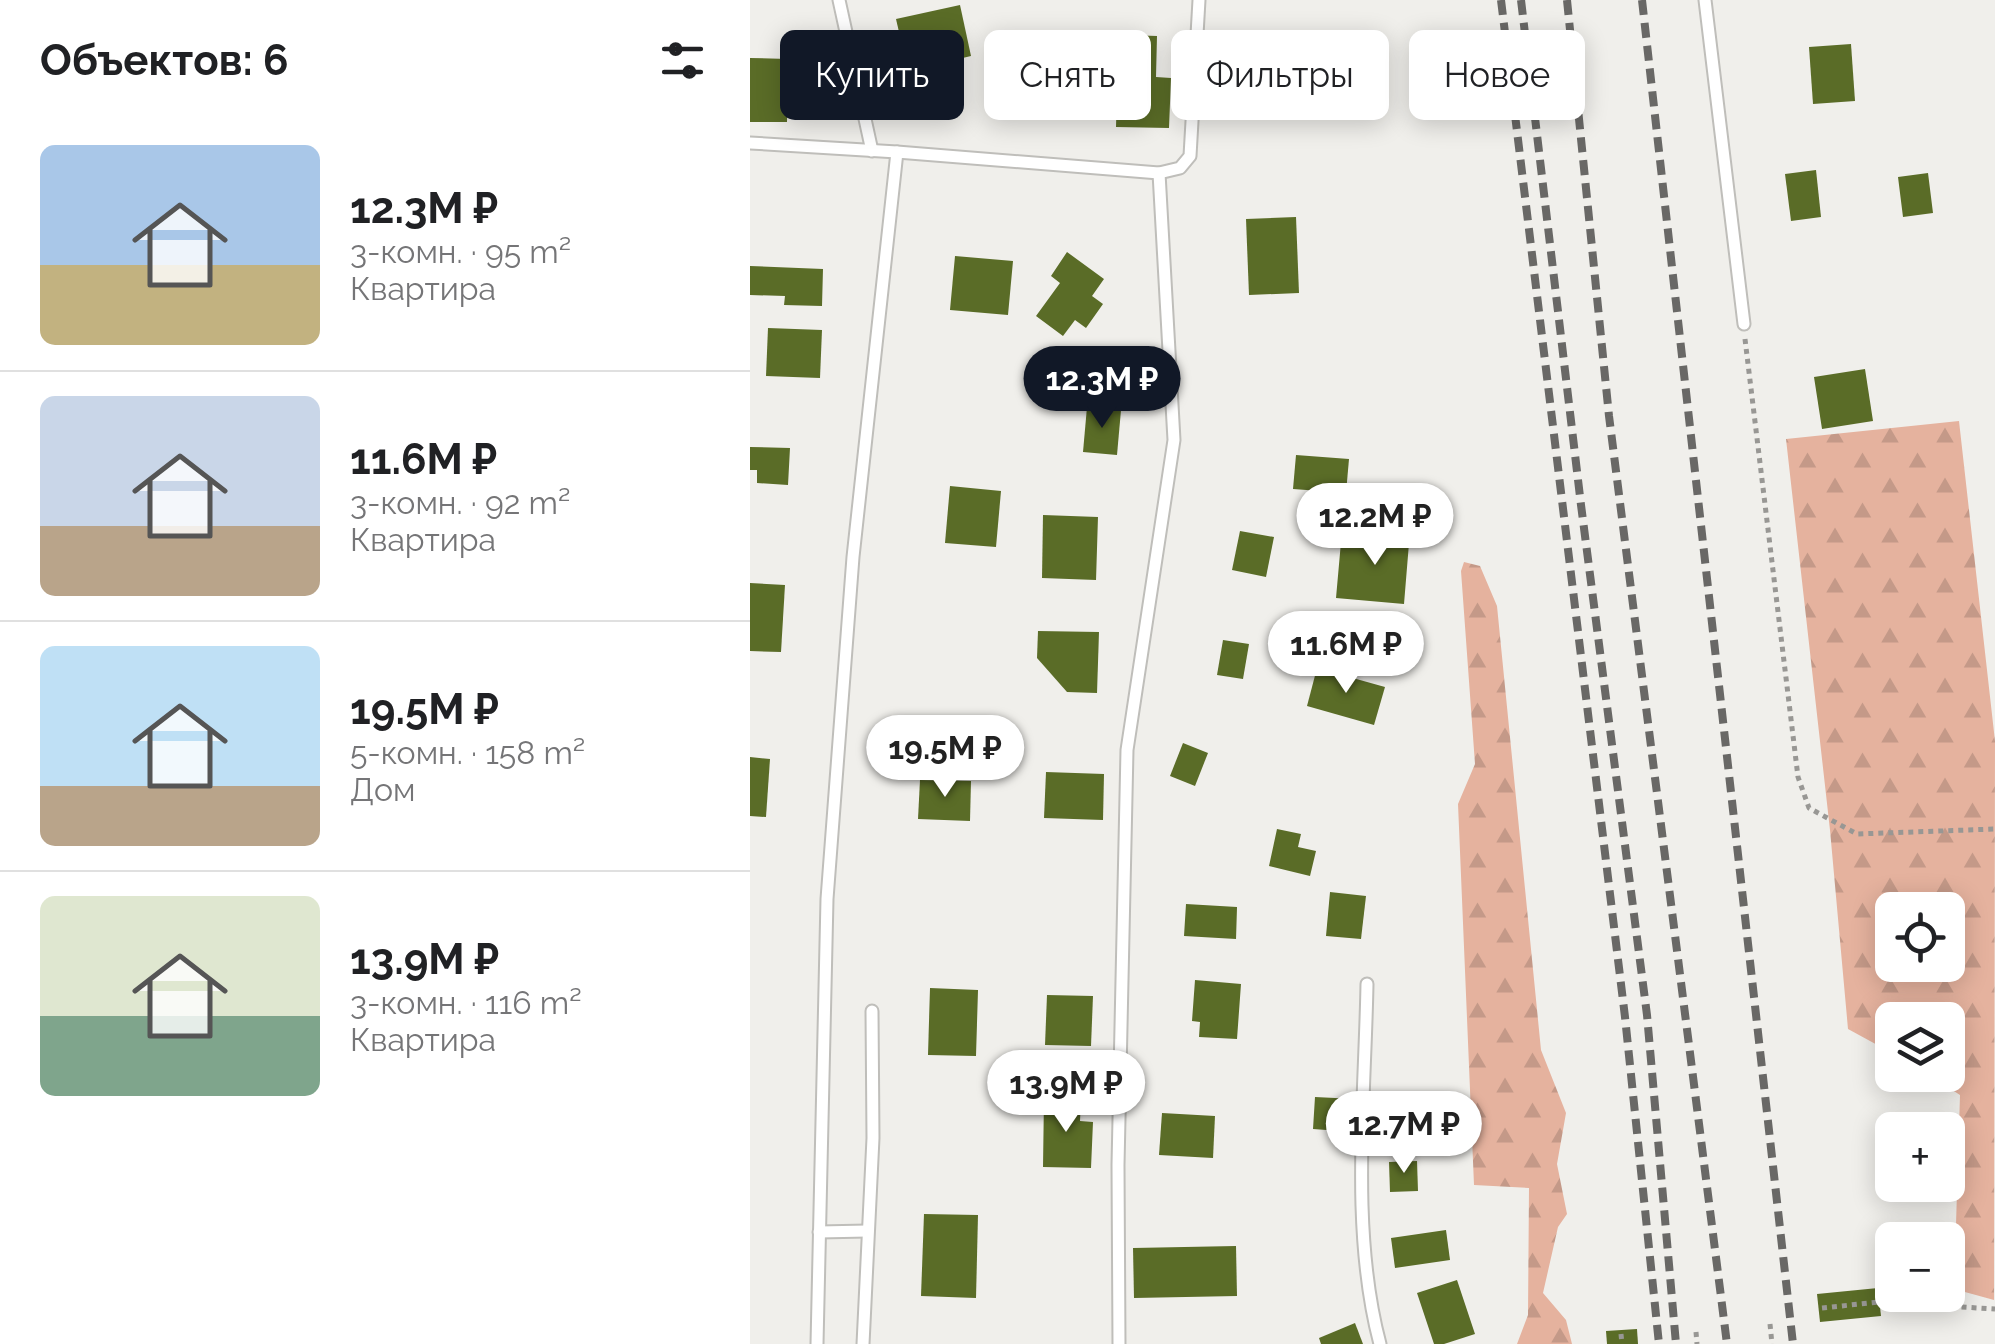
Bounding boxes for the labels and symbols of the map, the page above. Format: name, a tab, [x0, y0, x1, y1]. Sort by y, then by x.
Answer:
pin: 12.3M ₽	[1010, 346, 1194, 431]
pin: 12.2M ₽	[1283, 483, 1467, 568]
pin: 11.6M ₽	[1254, 611, 1438, 696]
pin: 19.5M ₽	[853, 715, 1037, 800]
pin: 13.9M ₽	[974, 1050, 1158, 1135]
pin: 12.7M ₽	[1312, 1091, 1496, 1176]

